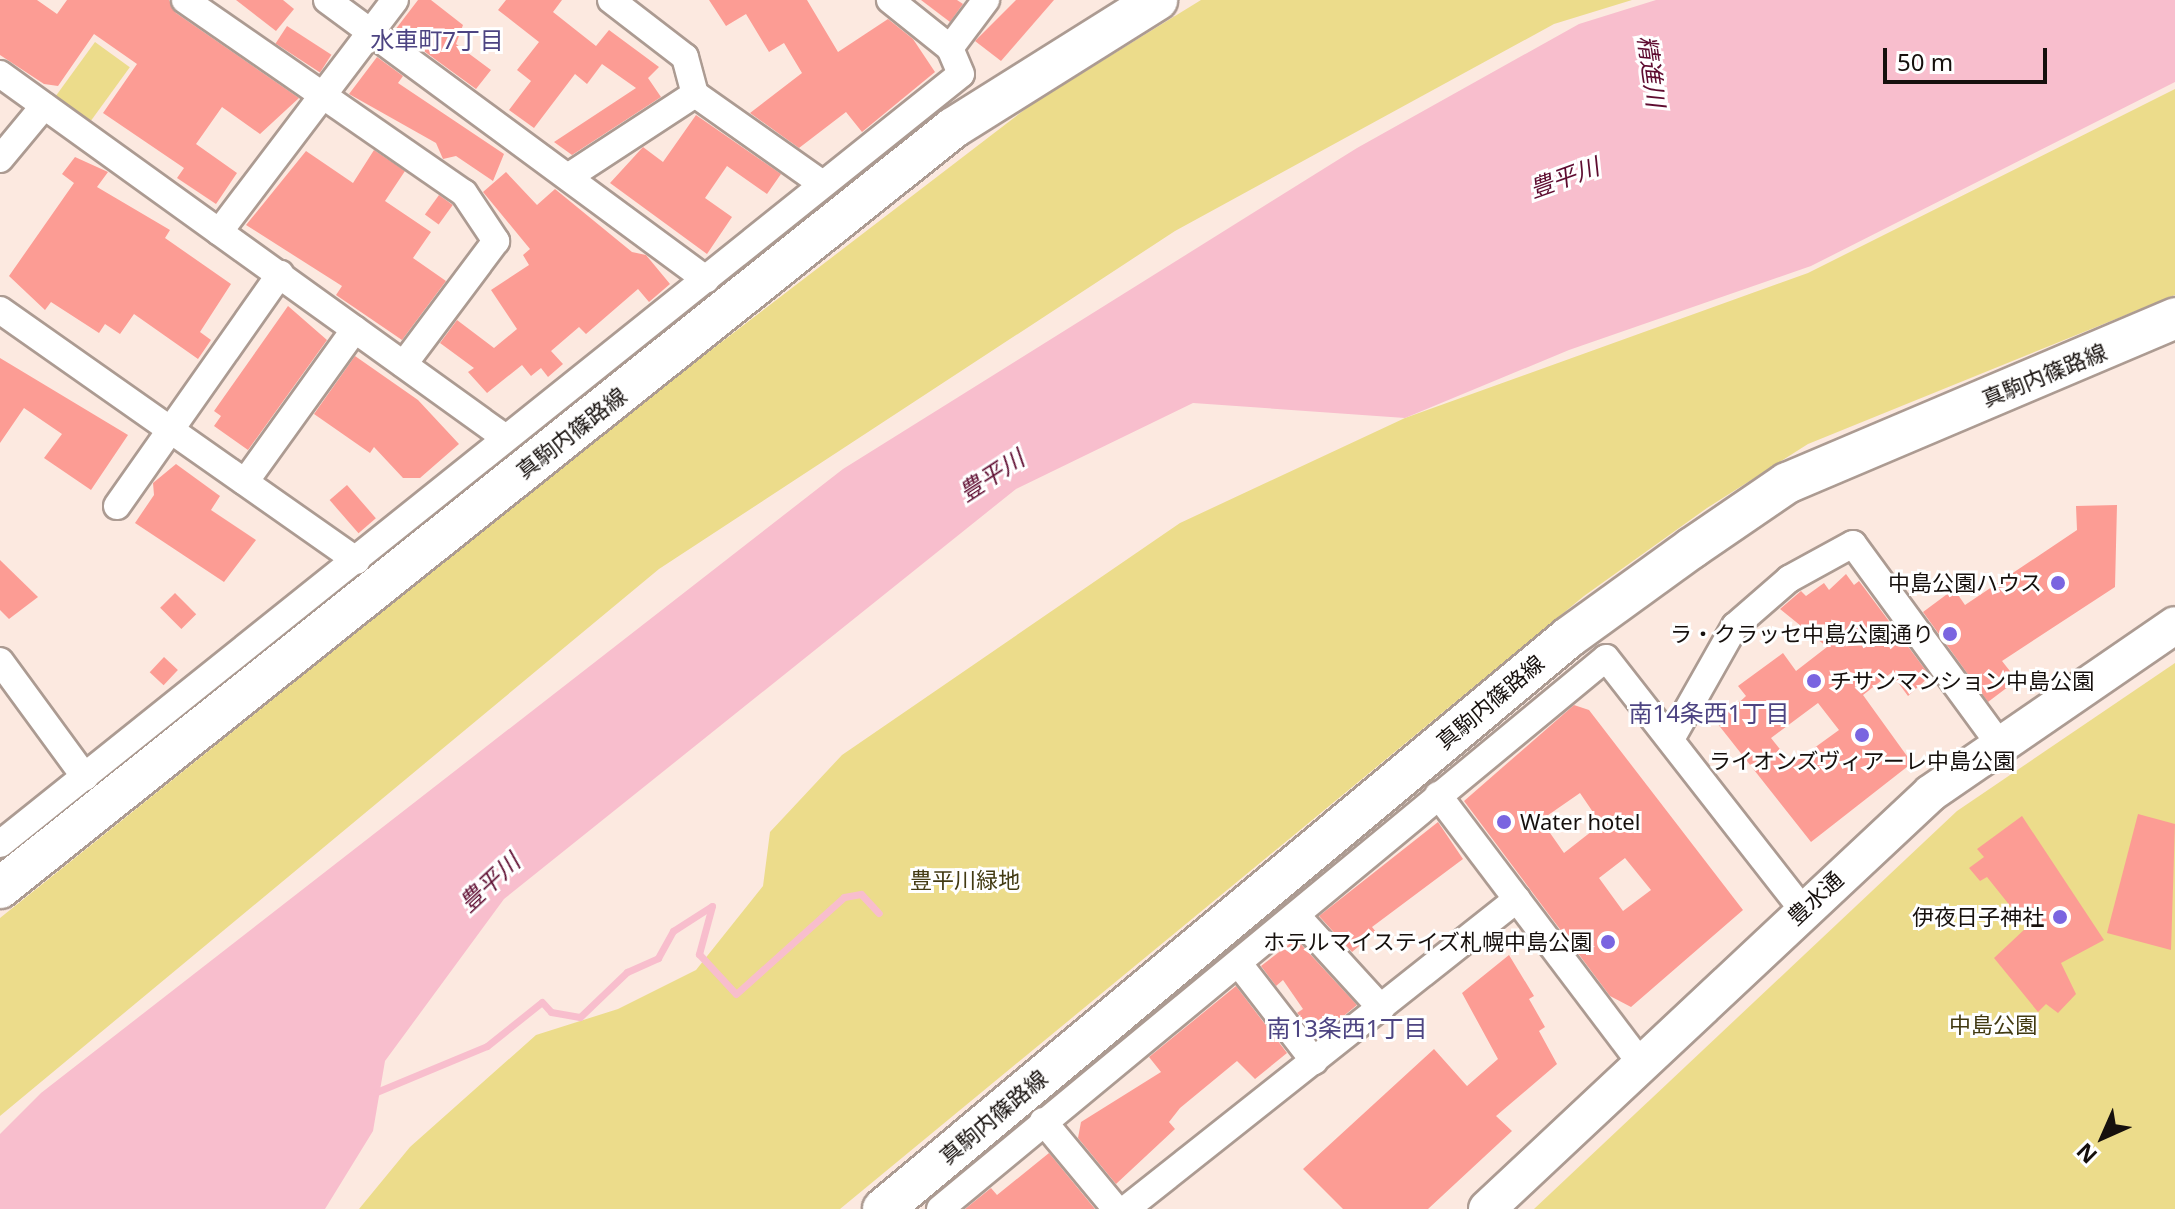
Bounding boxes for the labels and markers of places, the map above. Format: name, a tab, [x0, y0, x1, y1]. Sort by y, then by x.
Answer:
place label: 中島公園ハウス	[1888, 570, 2042, 596]
marker: 中島公園ハウス	[2049, 574, 2067, 592]
place label: ラ・クラッセ中島公園通り	[1670, 621, 1934, 647]
marker: ラ・クラッセ中島公園通り	[1941, 625, 1959, 643]
place label: チサンマンション中島公園	[1830, 668, 2094, 694]
marker: チサンマンション中島公園	[1805, 672, 1823, 690]
marker: ライオンズヴィアーレ中島公園	[1853, 726, 1871, 744]
place label: ライオンズヴィアーレ中島公園	[1709, 748, 2015, 774]
place label: Water hotel	[1520, 809, 1640, 835]
marker: Water hotel	[1495, 813, 1513, 831]
place label: 伊夜日子神社	[1912, 904, 2044, 930]
marker: 伊夜日子神社	[2051, 908, 2069, 926]
place label: ホテルマイステイズ札幌中島公園	[1262, 929, 1592, 955]
marker: ホテルマイステイズ札幌中島公園	[1599, 933, 1617, 951]

